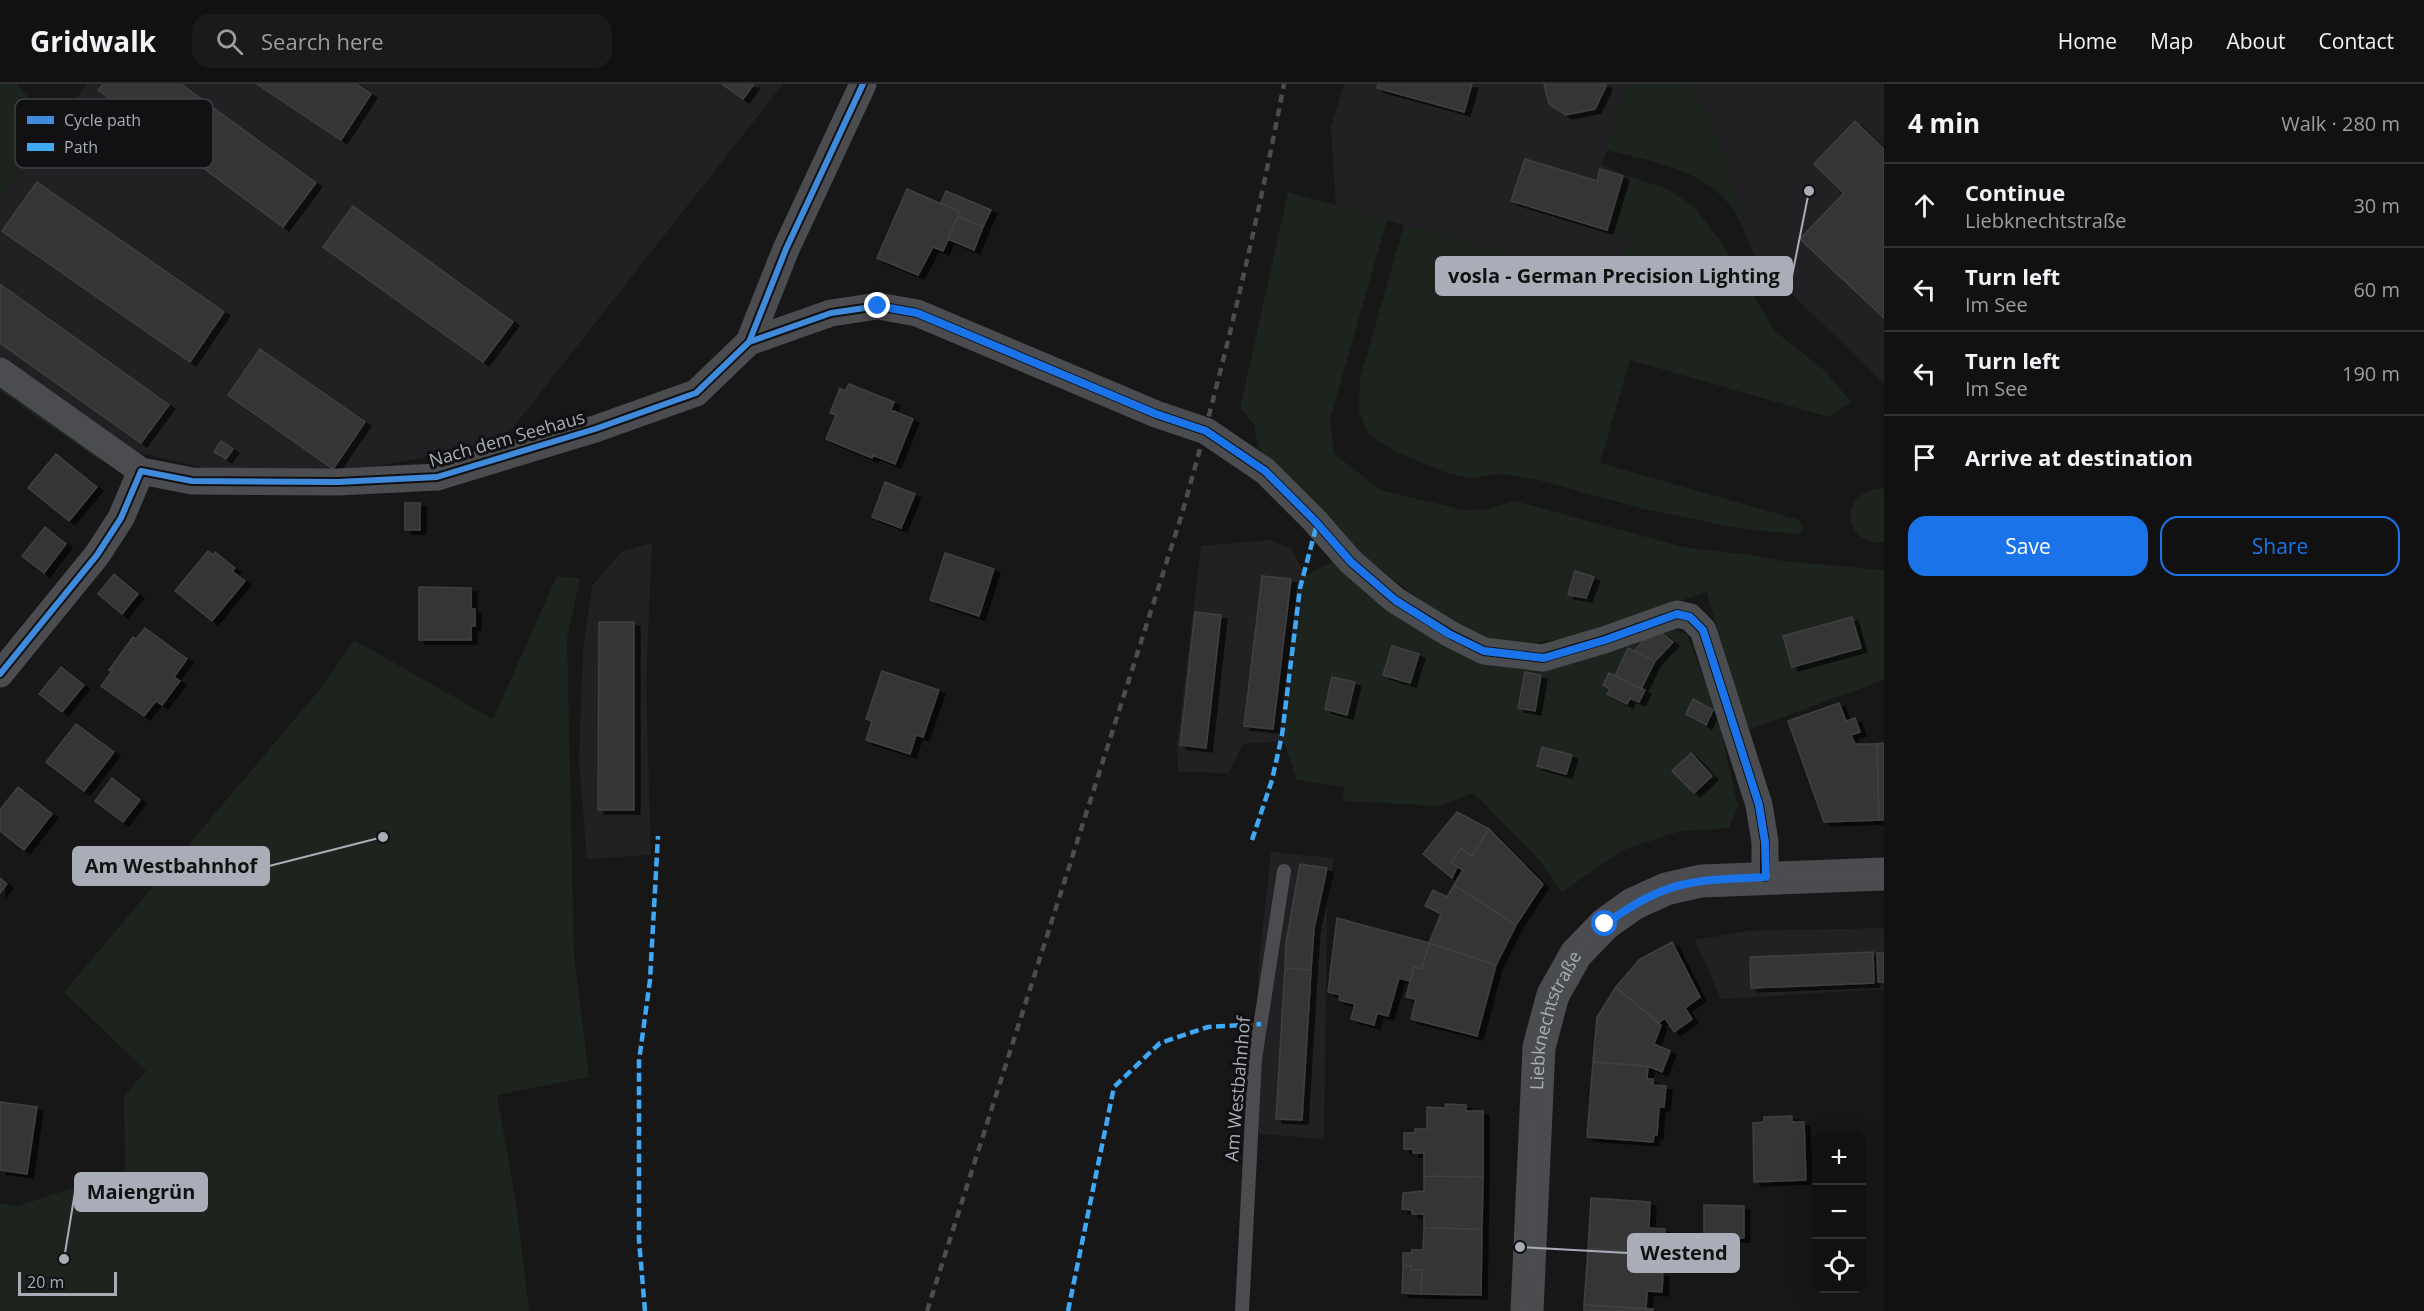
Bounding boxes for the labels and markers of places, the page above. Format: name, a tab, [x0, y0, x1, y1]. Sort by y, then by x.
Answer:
callout: vosla - German Precision Lighting	[1436, 257, 1792, 295]
callout: Am Westbahnhof	[73, 847, 269, 885]
callout: Maiengrün	[75, 1173, 207, 1211]
callout: Westend	[1628, 1234, 1739, 1272]

